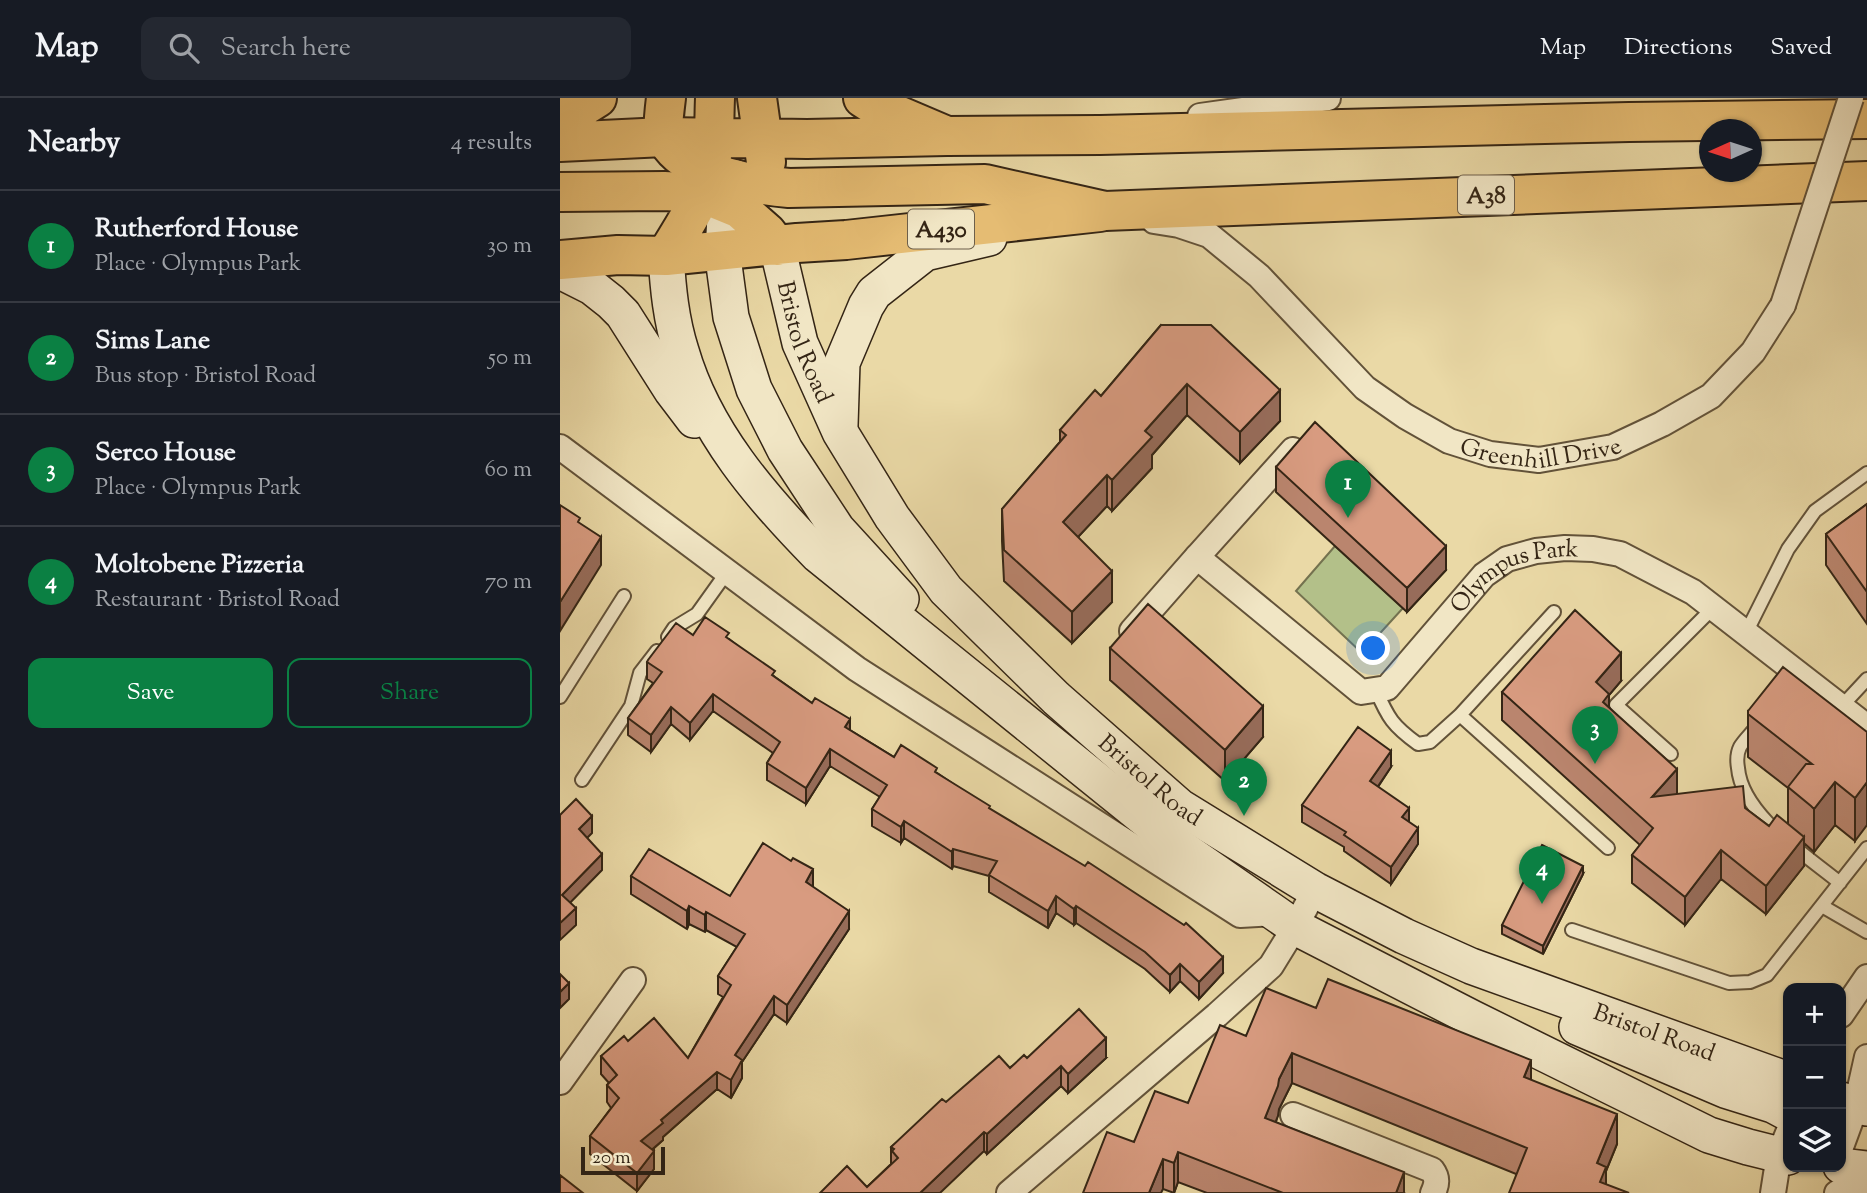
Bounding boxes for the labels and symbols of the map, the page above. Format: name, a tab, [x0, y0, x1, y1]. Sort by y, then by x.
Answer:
north arrow	[1699, 119, 1762, 182]
road number: A38	[1458, 176, 1514, 214]
road number: A430	[908, 210, 974, 248]
street label: Bristol Road	[767, 278, 840, 410]
street label: Greenhill Drive	[1455, 430, 1628, 479]
pin: 1	[1325, 460, 1371, 518]
street label: Olympus Park	[1443, 533, 1579, 622]
your location	[1356, 631, 1390, 665]
pin: 3	[1572, 706, 1618, 764]
street label: Bristol Road	[1090, 727, 1208, 836]
pin: 2	[1221, 758, 1267, 816]
pin: 4	[1519, 846, 1565, 904]
street label: Bristol Road	[1588, 996, 1720, 1072]
scale bar	[581, 1144, 665, 1176]

